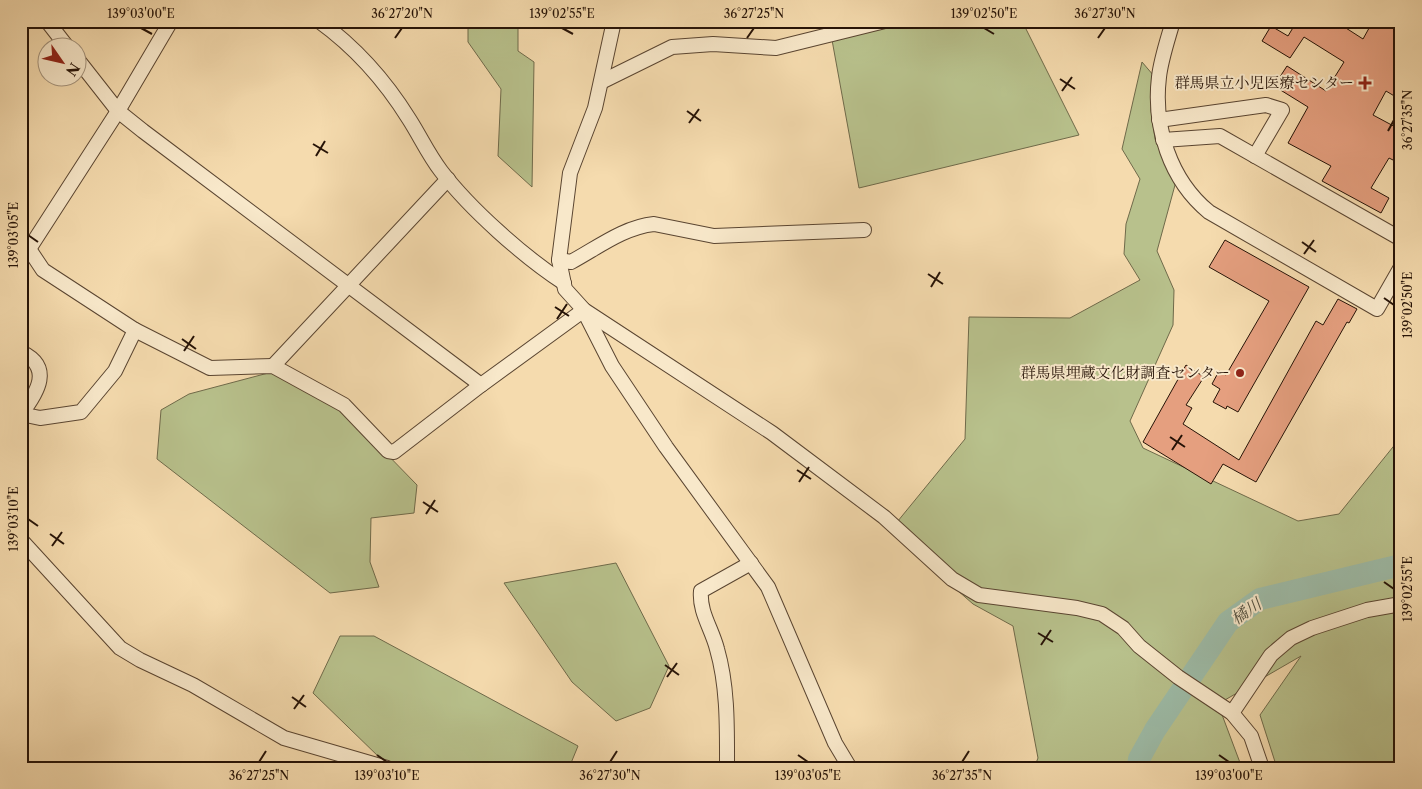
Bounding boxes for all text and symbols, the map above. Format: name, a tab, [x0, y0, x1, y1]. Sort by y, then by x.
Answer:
text: 139°03'00"E	[107, 6, 175, 21]
text: 36°27'20"N	[371, 6, 433, 21]
text: 139°02'55"E	[529, 6, 595, 21]
text: 36°27'25"N	[724, 6, 784, 21]
text: 139°02'50"E	[951, 6, 1017, 21]
text: 36°27'30"N	[1074, 6, 1136, 21]
north arrow	[38, 38, 88, 88]
text: N	[62, 59, 84, 79]
place label: 群馬県立小児医療センター	[1175, 73, 1354, 92]
marker: 群馬県立小児医療センター	[1358, 76, 1372, 90]
text: 36°27'35"N	[1400, 90, 1415, 150]
text: 139°03'05"E	[6, 202, 21, 268]
text: 139°02'50"E	[1400, 272, 1415, 338]
place label: 群馬県埋蔵文化財調査センター	[1021, 363, 1230, 382]
marker: 群馬県埋蔵文化財調査センター	[1234, 367, 1246, 379]
text: 139°03'10"E	[6, 487, 21, 551]
text: 139°02'55"E	[1400, 556, 1415, 622]
water label: 橘川	[1227, 592, 1266, 628]
text: 36°27'25"N	[229, 768, 289, 783]
text: 139°03'10"E	[355, 768, 419, 783]
text: 36°27'30"N	[579, 768, 641, 783]
text: 139°03'05"E	[775, 768, 841, 783]
text: 36°27'35"N	[932, 768, 992, 783]
text: 139°03'00"E	[1195, 768, 1263, 783]

